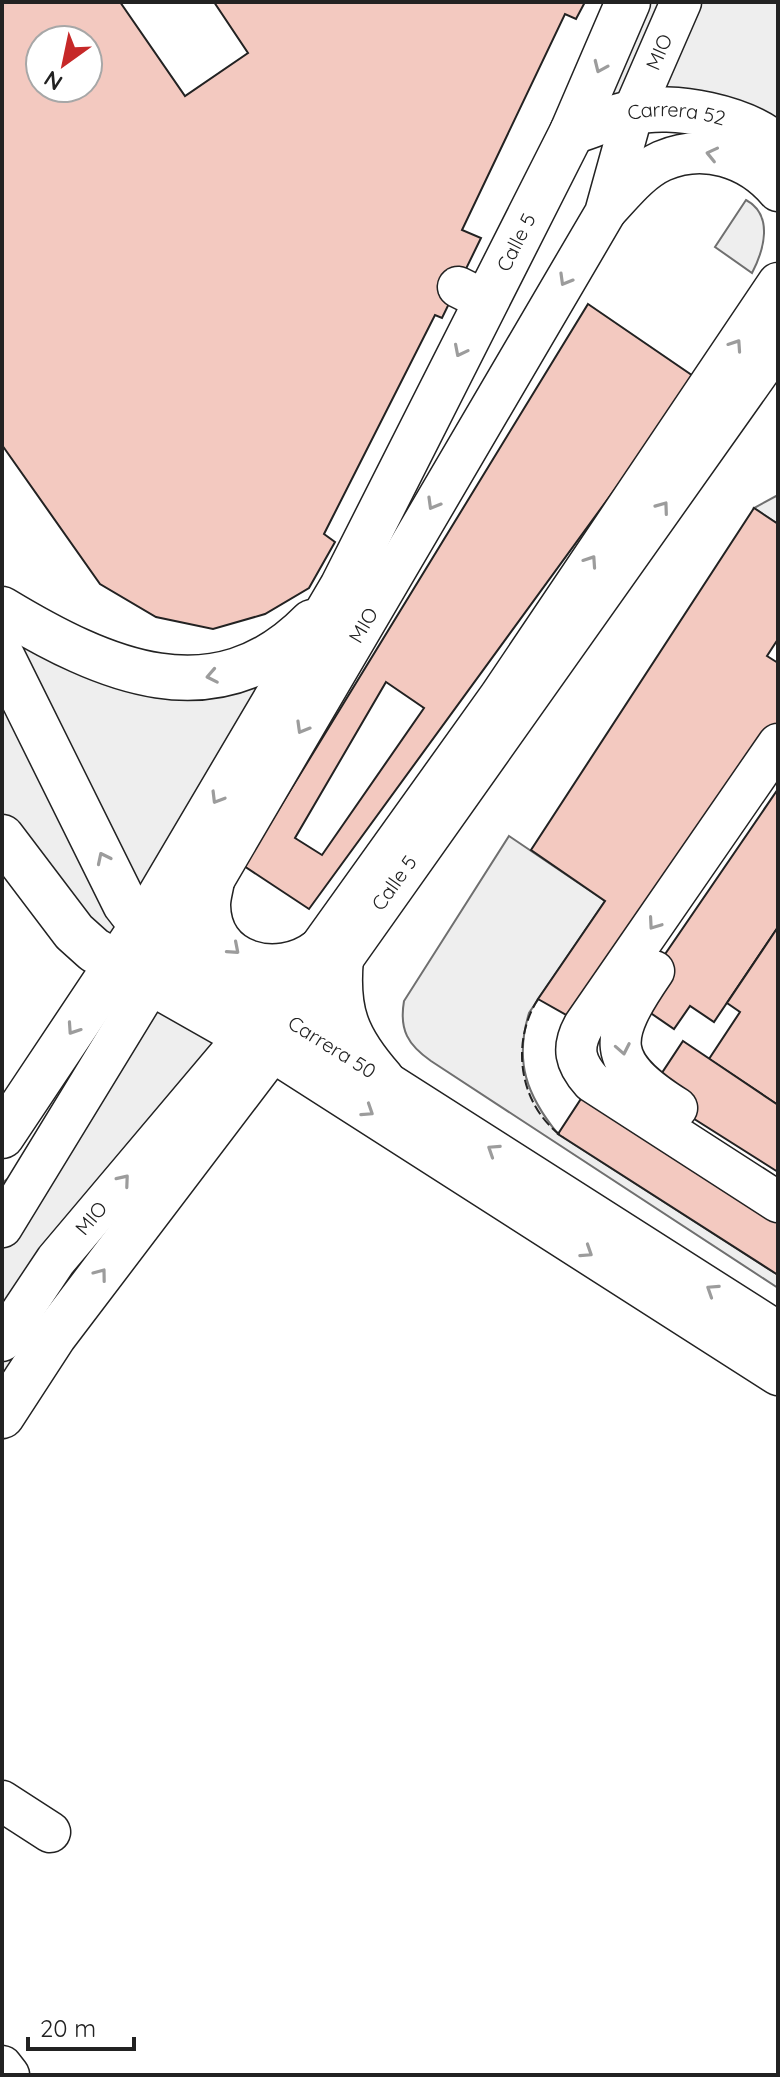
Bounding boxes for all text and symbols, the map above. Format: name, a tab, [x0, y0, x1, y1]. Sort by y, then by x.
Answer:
north arrow	[24, 24, 104, 104]
street label: MIO	[640, 30, 678, 74]
one-way arrow	[593, 59, 609, 73]
text: N	[39, 65, 68, 97]
street label: Carrera 52	[625, 96, 729, 131]
one-way arrow	[706, 146, 720, 163]
street label: Calle 5	[491, 209, 541, 276]
one-way arrow	[559, 271, 575, 285]
one-way arrow	[726, 340, 741, 354]
one-way arrow	[455, 343, 470, 358]
one-way arrow	[427, 495, 443, 510]
one-way arrow	[653, 501, 668, 515]
one-way arrow	[581, 556, 596, 570]
street label: MIO	[343, 603, 383, 647]
one-way arrow	[205, 666, 219, 683]
one-way arrow	[296, 719, 312, 734]
one-way arrow	[211, 789, 227, 804]
street label: Calle 5	[366, 850, 422, 915]
one-way arrow	[97, 852, 112, 867]
one-way arrow	[649, 915, 664, 929]
one-way arrow	[225, 939, 240, 954]
street label: Carrera 50	[284, 1010, 381, 1083]
one-way arrow	[68, 1020, 83, 1035]
one-way arrow	[614, 1043, 631, 1056]
one-way arrow	[359, 1101, 374, 1116]
one-way arrow	[487, 1145, 502, 1160]
one-way arrow	[114, 1174, 129, 1189]
street label: MIO	[69, 1196, 112, 1240]
one-way arrow	[578, 1242, 592, 1257]
one-way arrow	[92, 1268, 106, 1283]
one-way arrow	[706, 1285, 721, 1300]
scale bar	[28, 2001, 134, 2051]
text: 20 m	[40, 2013, 96, 2043]

